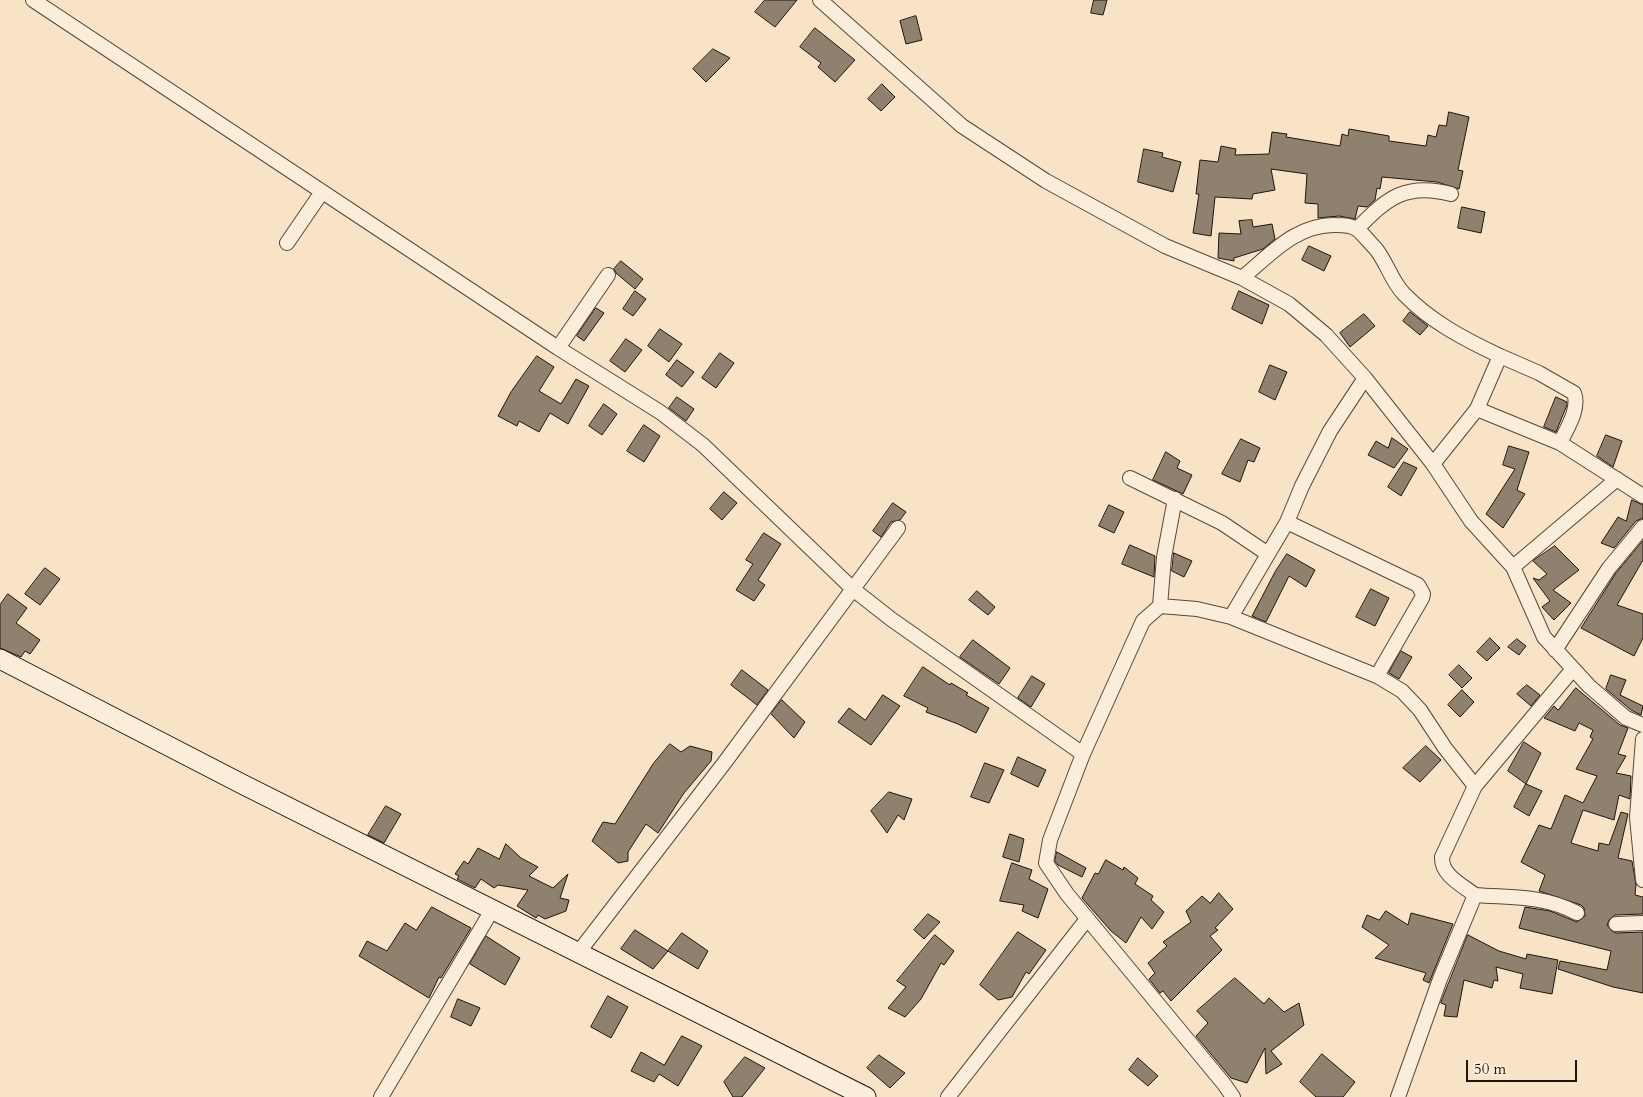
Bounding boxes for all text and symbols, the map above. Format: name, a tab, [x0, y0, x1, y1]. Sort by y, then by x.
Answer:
scale bar	[1468, 1050, 1579, 1082]
text: 50 m	[1474, 1059, 1506, 1079]

